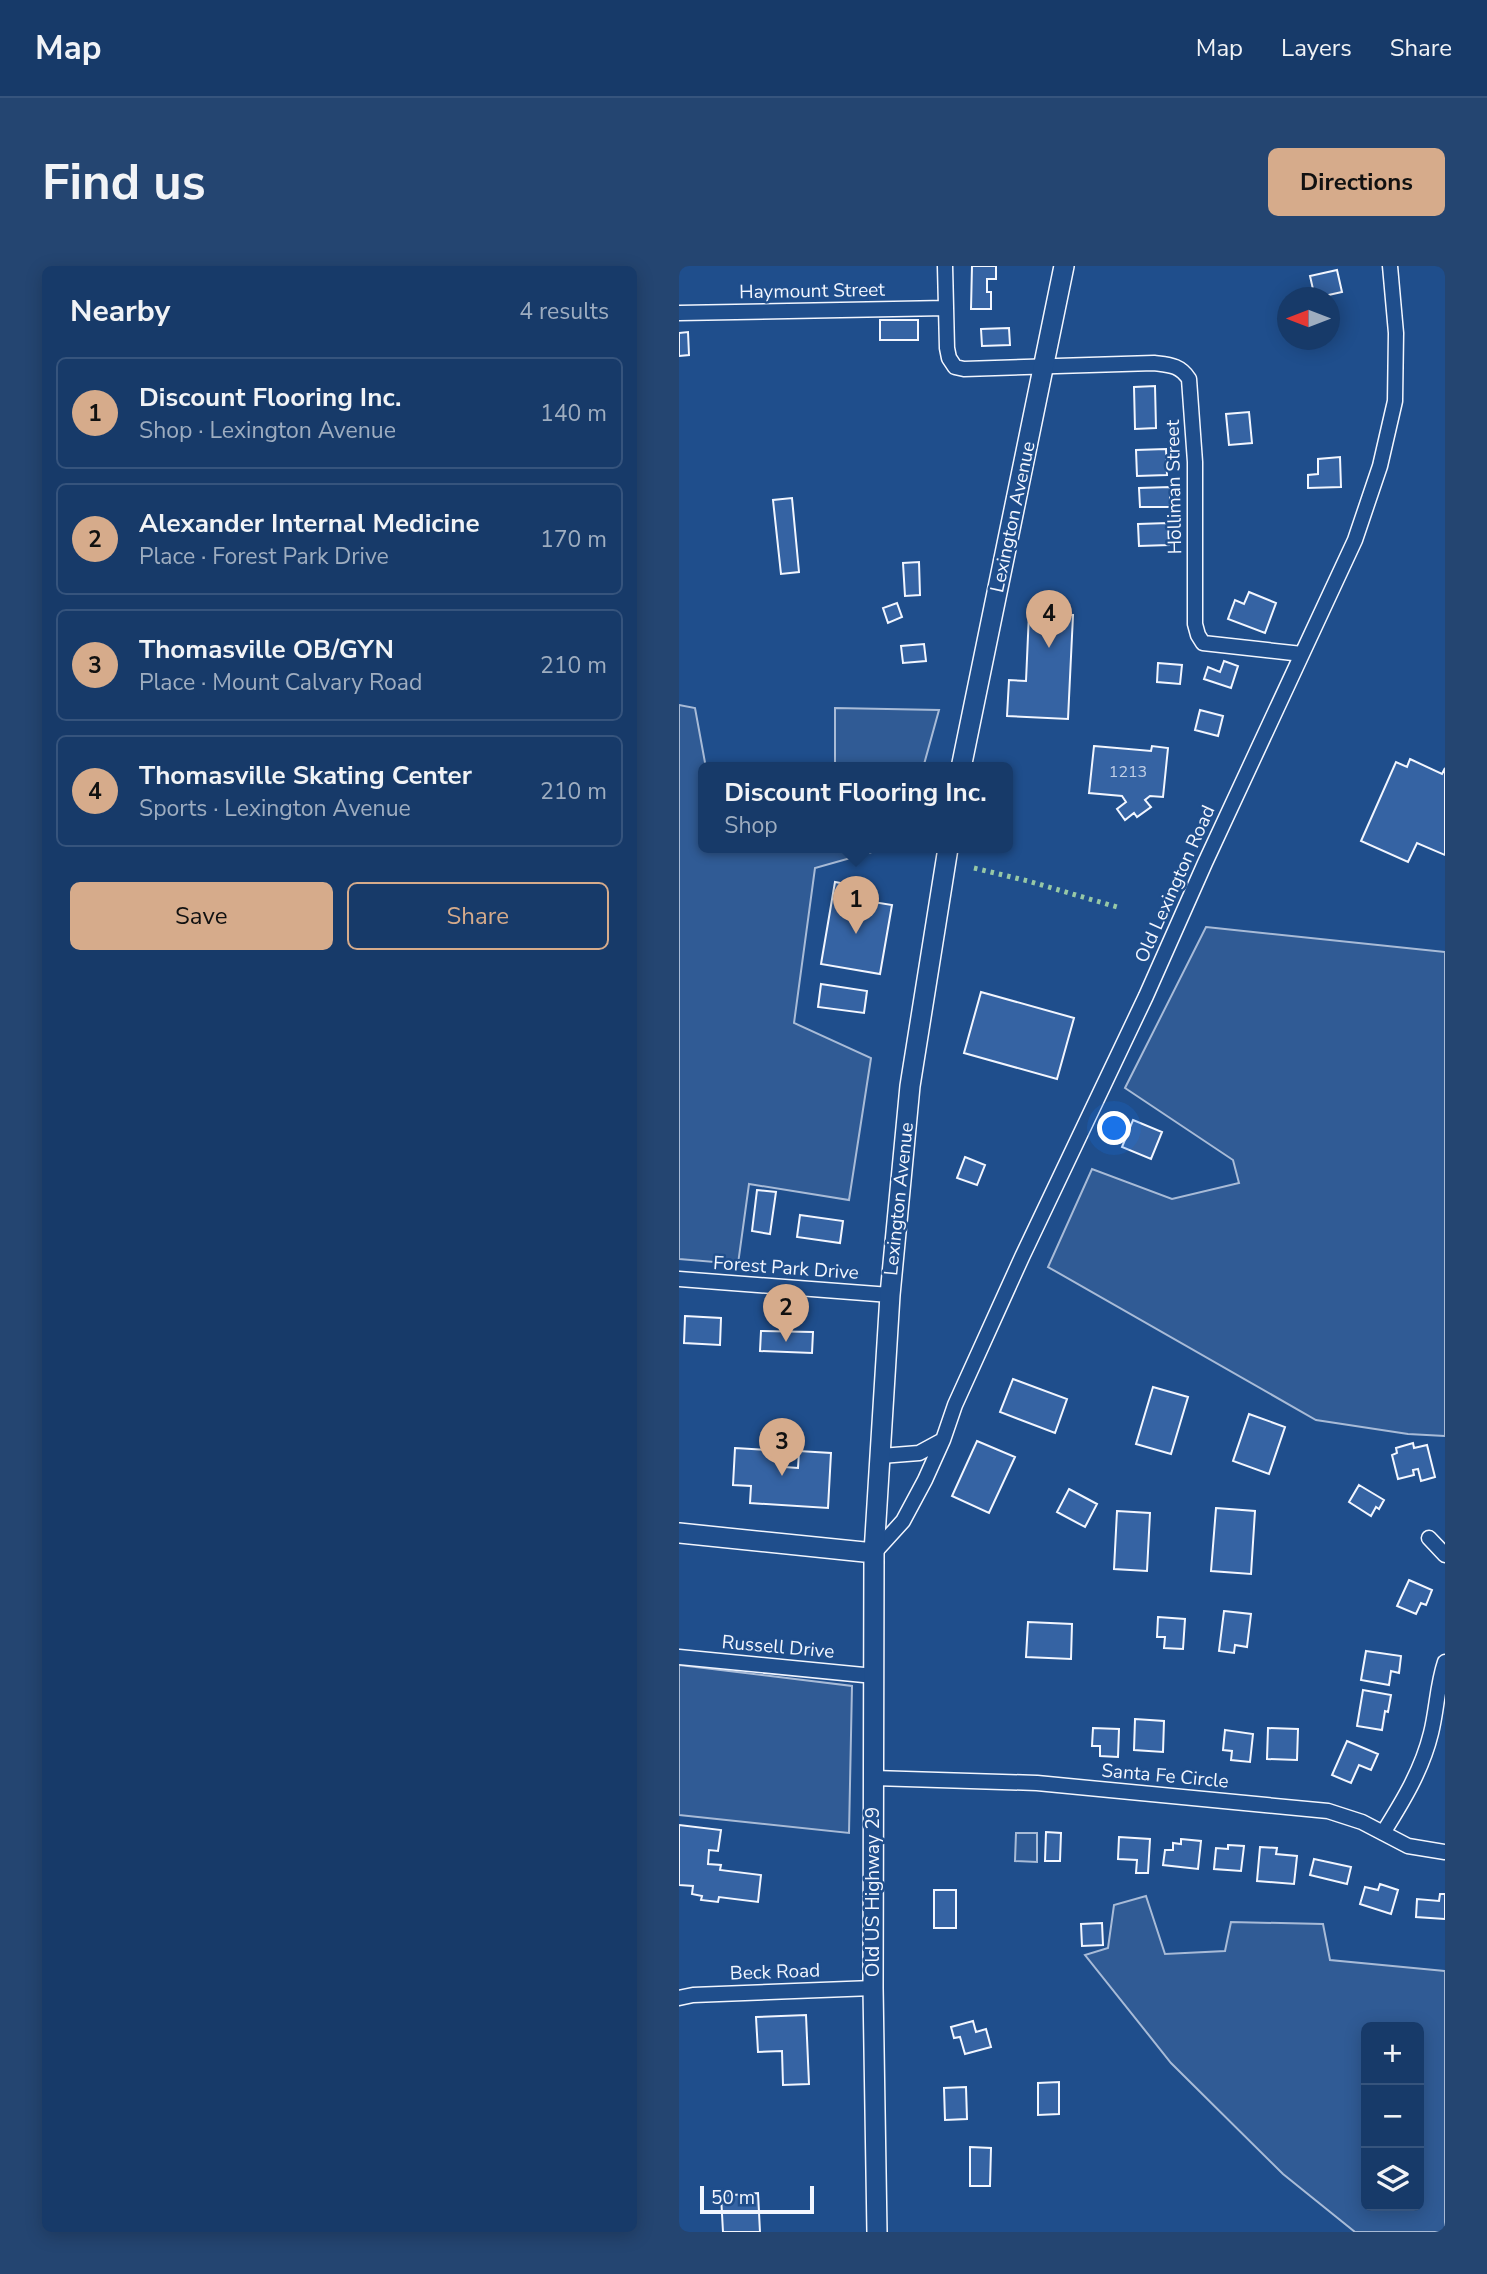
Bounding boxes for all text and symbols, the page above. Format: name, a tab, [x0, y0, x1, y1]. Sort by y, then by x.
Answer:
text: Map	[35, 26, 102, 71]
text: Map	[1196, 32, 1243, 64]
text: Layers	[1281, 32, 1352, 64]
text: Share	[1390, 32, 1452, 64]
button: Directions	[1268, 148, 1445, 216]
text: Find us	[42, 149, 206, 216]
street label: Haymount Street	[739, 277, 885, 305]
north arrow	[1277, 287, 1340, 350]
text: Nearby	[70, 291, 170, 332]
text: 4 results	[519, 296, 609, 327]
text: Discount Flooring Inc.	[139, 380, 401, 415]
text: 1	[88, 398, 102, 429]
text: 140 m	[540, 398, 607, 429]
text: Shop · Lexington Avenue	[139, 415, 396, 446]
street label: Holliman Street	[1160, 419, 1188, 554]
street label: Lexington Avenue	[984, 439, 1042, 595]
text: Alexander Internal Medicine	[139, 506, 479, 541]
text: 2	[88, 524, 102, 555]
text: 170 m	[540, 524, 607, 555]
text: Place · Forest Park Drive	[139, 541, 389, 572]
pin: 4	[1026, 590, 1072, 648]
text: Thomasville OB/GYN	[139, 632, 394, 667]
text: 3	[88, 650, 102, 681]
text: 210 m	[540, 650, 607, 681]
text: Place · Mount Calvary Road	[139, 667, 422, 698]
text: Thomasville Skating Center	[139, 758, 472, 793]
house number: 1213	[1109, 761, 1147, 783]
popup	[698, 762, 1013, 853]
text: Discount Flooring Inc.	[724, 775, 987, 810]
text: 4	[88, 776, 102, 807]
text: 210 m	[540, 776, 607, 807]
text: Sports · Lexington Avenue	[139, 793, 411, 824]
street label: Old Lexington Road	[1129, 801, 1221, 967]
text: Shop	[724, 810, 778, 841]
pin: 1	[833, 876, 879, 934]
button: Save	[70, 882, 333, 950]
button: Share	[347, 882, 609, 950]
your location	[1097, 1111, 1131, 1145]
street label: Lexington Avenue	[878, 1121, 920, 1277]
street label: Forest Park Drive	[712, 1250, 860, 1286]
pin: 2	[763, 1284, 809, 1342]
pin: 3	[759, 1418, 805, 1476]
street label: Russell Drive	[721, 1629, 835, 1665]
street label: Santa Fe Circle	[1100, 1757, 1230, 1795]
street label: Old US Highway 29	[860, 1807, 886, 1977]
street label: Beck Road	[729, 1957, 821, 1987]
map controls	[1361, 2022, 1424, 2211]
button: +	[1361, 2022, 1424, 2085]
button: −	[1361, 2085, 1424, 2148]
button: layers	[1361, 2148, 1424, 2211]
scale bar	[700, 2183, 814, 2215]
text: 50 m	[711, 2185, 755, 2211]

